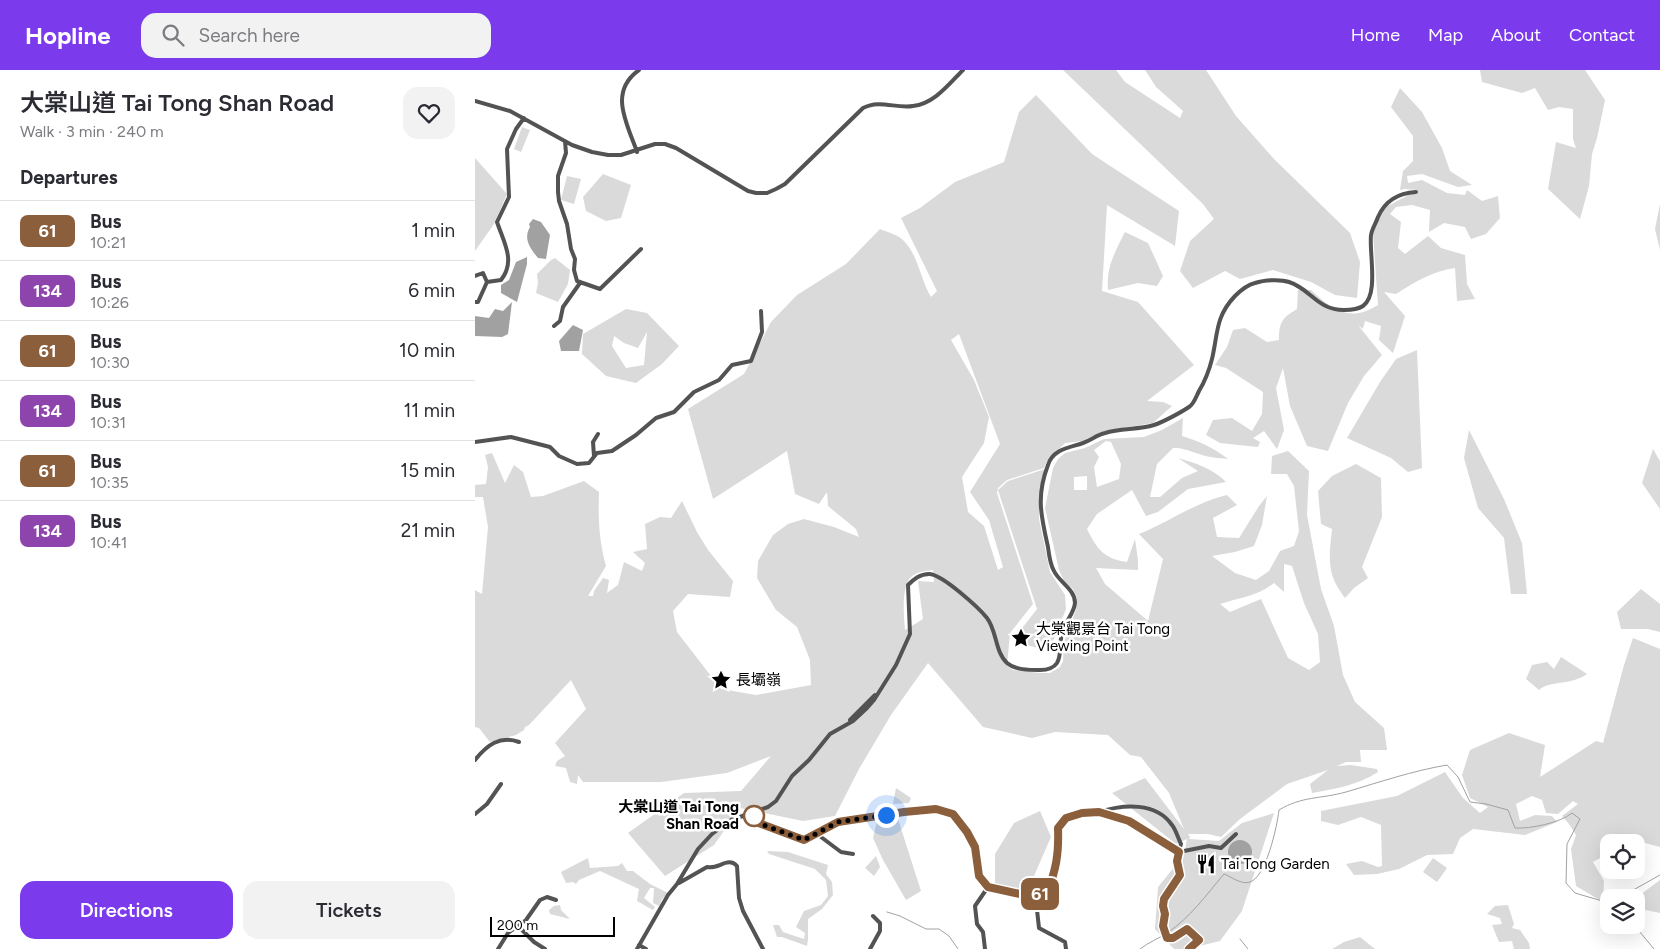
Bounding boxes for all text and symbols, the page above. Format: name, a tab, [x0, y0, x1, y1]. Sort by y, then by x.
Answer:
search box	[141, 13, 491, 58]
text: Hopline	[25, 21, 111, 50]
icon: search	[159, 21, 187, 49]
text: Search here	[199, 24, 300, 47]
text: Home	[1351, 24, 1400, 46]
text: Map	[1428, 24, 1463, 46]
text: About	[1491, 24, 1541, 46]
text: Contact	[1569, 24, 1635, 46]
button: heart	[403, 87, 455, 139]
text: 大棠山道 Tai Tong Shan Road	[20, 88, 334, 117]
text: Walk · 3 min · 240 m	[20, 122, 164, 141]
text: Departures	[20, 166, 118, 189]
text: Bus	[90, 210, 121, 233]
text: 1 min	[411, 219, 455, 242]
text: 61	[38, 220, 57, 242]
text: 10:21	[90, 233, 126, 252]
text: Bus	[90, 270, 121, 293]
text: 6 min	[408, 279, 455, 302]
text: 134	[33, 280, 62, 302]
text: 10:26	[90, 293, 129, 312]
text: Bus	[90, 330, 121, 353]
text: 10 min	[399, 339, 455, 362]
text: 61	[38, 340, 57, 362]
text: 10:30	[90, 353, 130, 372]
text: Bus	[90, 390, 121, 413]
text: 11 min	[403, 399, 455, 422]
text: 134	[33, 400, 62, 422]
text: 10:31	[90, 413, 126, 432]
text: Bus	[90, 450, 121, 473]
text: 15 min	[400, 459, 455, 482]
text: 61	[38, 460, 57, 482]
text: 10:35	[90, 473, 129, 492]
text: Bus	[90, 510, 121, 533]
text: 21 min	[401, 519, 455, 542]
text: 134	[33, 520, 62, 542]
text: 10:41	[90, 533, 127, 552]
place label: 大棠觀景台 Tai Tong Viewing Point	[1036, 620, 1170, 655]
place icon: 大棠觀景台 Tai Tong Viewing Point	[1010, 627, 1032, 649]
place icon: 長壩嶺	[710, 669, 732, 691]
place label: 長壩嶺	[736, 671, 781, 689]
place label: 大棠山道 Tai Tong Shan Road	[618, 798, 739, 833]
your location	[874, 803, 899, 828]
marker: 大棠山道 Tai Tong Shan Road	[743, 805, 765, 827]
map controls	[1600, 834, 1645, 934]
button: locate	[1600, 834, 1645, 879]
restaurant icon: Tai Tong Garden	[1195, 853, 1217, 875]
place label: Tai Tong Garden	[1221, 855, 1330, 873]
line badge: 61	[1017, 878, 1063, 910]
button: Directions	[20, 881, 233, 939]
button: Tickets	[243, 881, 455, 939]
text: 61	[1031, 883, 1049, 905]
button: layers	[1600, 889, 1645, 934]
scale bar	[490, 914, 615, 937]
text: 200 m	[497, 917, 538, 934]

